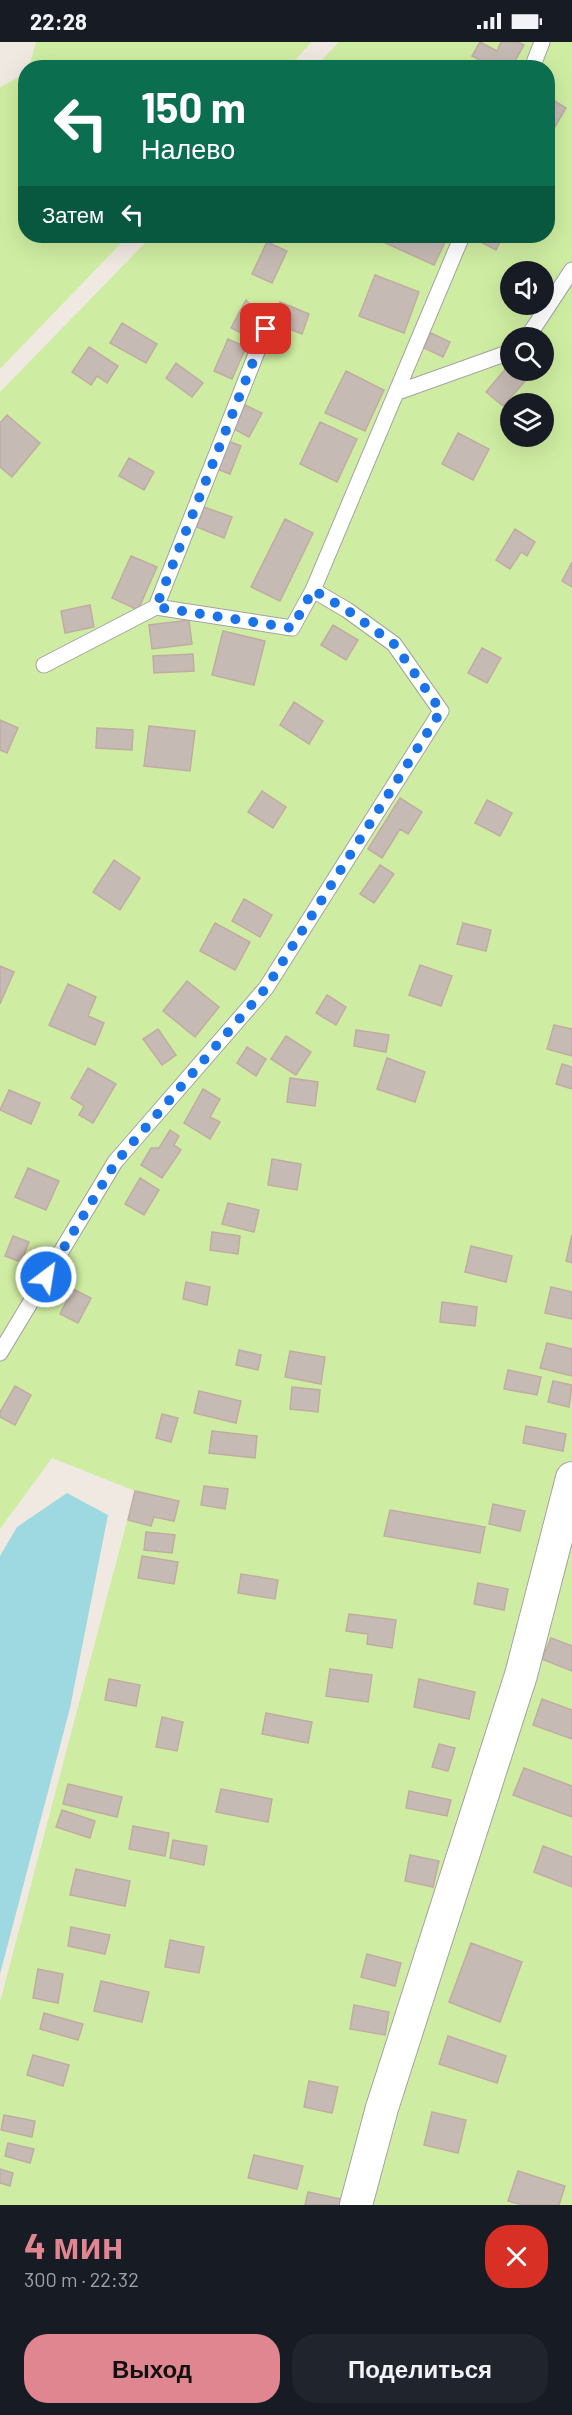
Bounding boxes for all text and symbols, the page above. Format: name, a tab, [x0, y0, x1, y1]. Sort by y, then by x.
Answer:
text: 22:28	[30, 8, 87, 34]
text: 150 m	[141, 81, 246, 131]
icon: left	[42, 84, 120, 162]
text: Налево	[141, 132, 235, 164]
icon: left	[116, 198, 149, 231]
text: Затем	[42, 201, 104, 227]
map controls	[500, 261, 554, 447]
button: sound	[500, 261, 554, 315]
pin	[240, 303, 291, 354]
icon: arrive	[249, 312, 282, 345]
button: search	[500, 327, 554, 381]
button: layers	[500, 393, 554, 447]
position arrow	[14, 1245, 78, 1309]
text: 4 мин	[24, 2223, 124, 2266]
button: close	[485, 2225, 548, 2288]
text: 300 m · 22:32	[24, 2267, 139, 2291]
button: Выход	[24, 2334, 280, 2403]
button: Поделиться	[292, 2334, 548, 2403]

